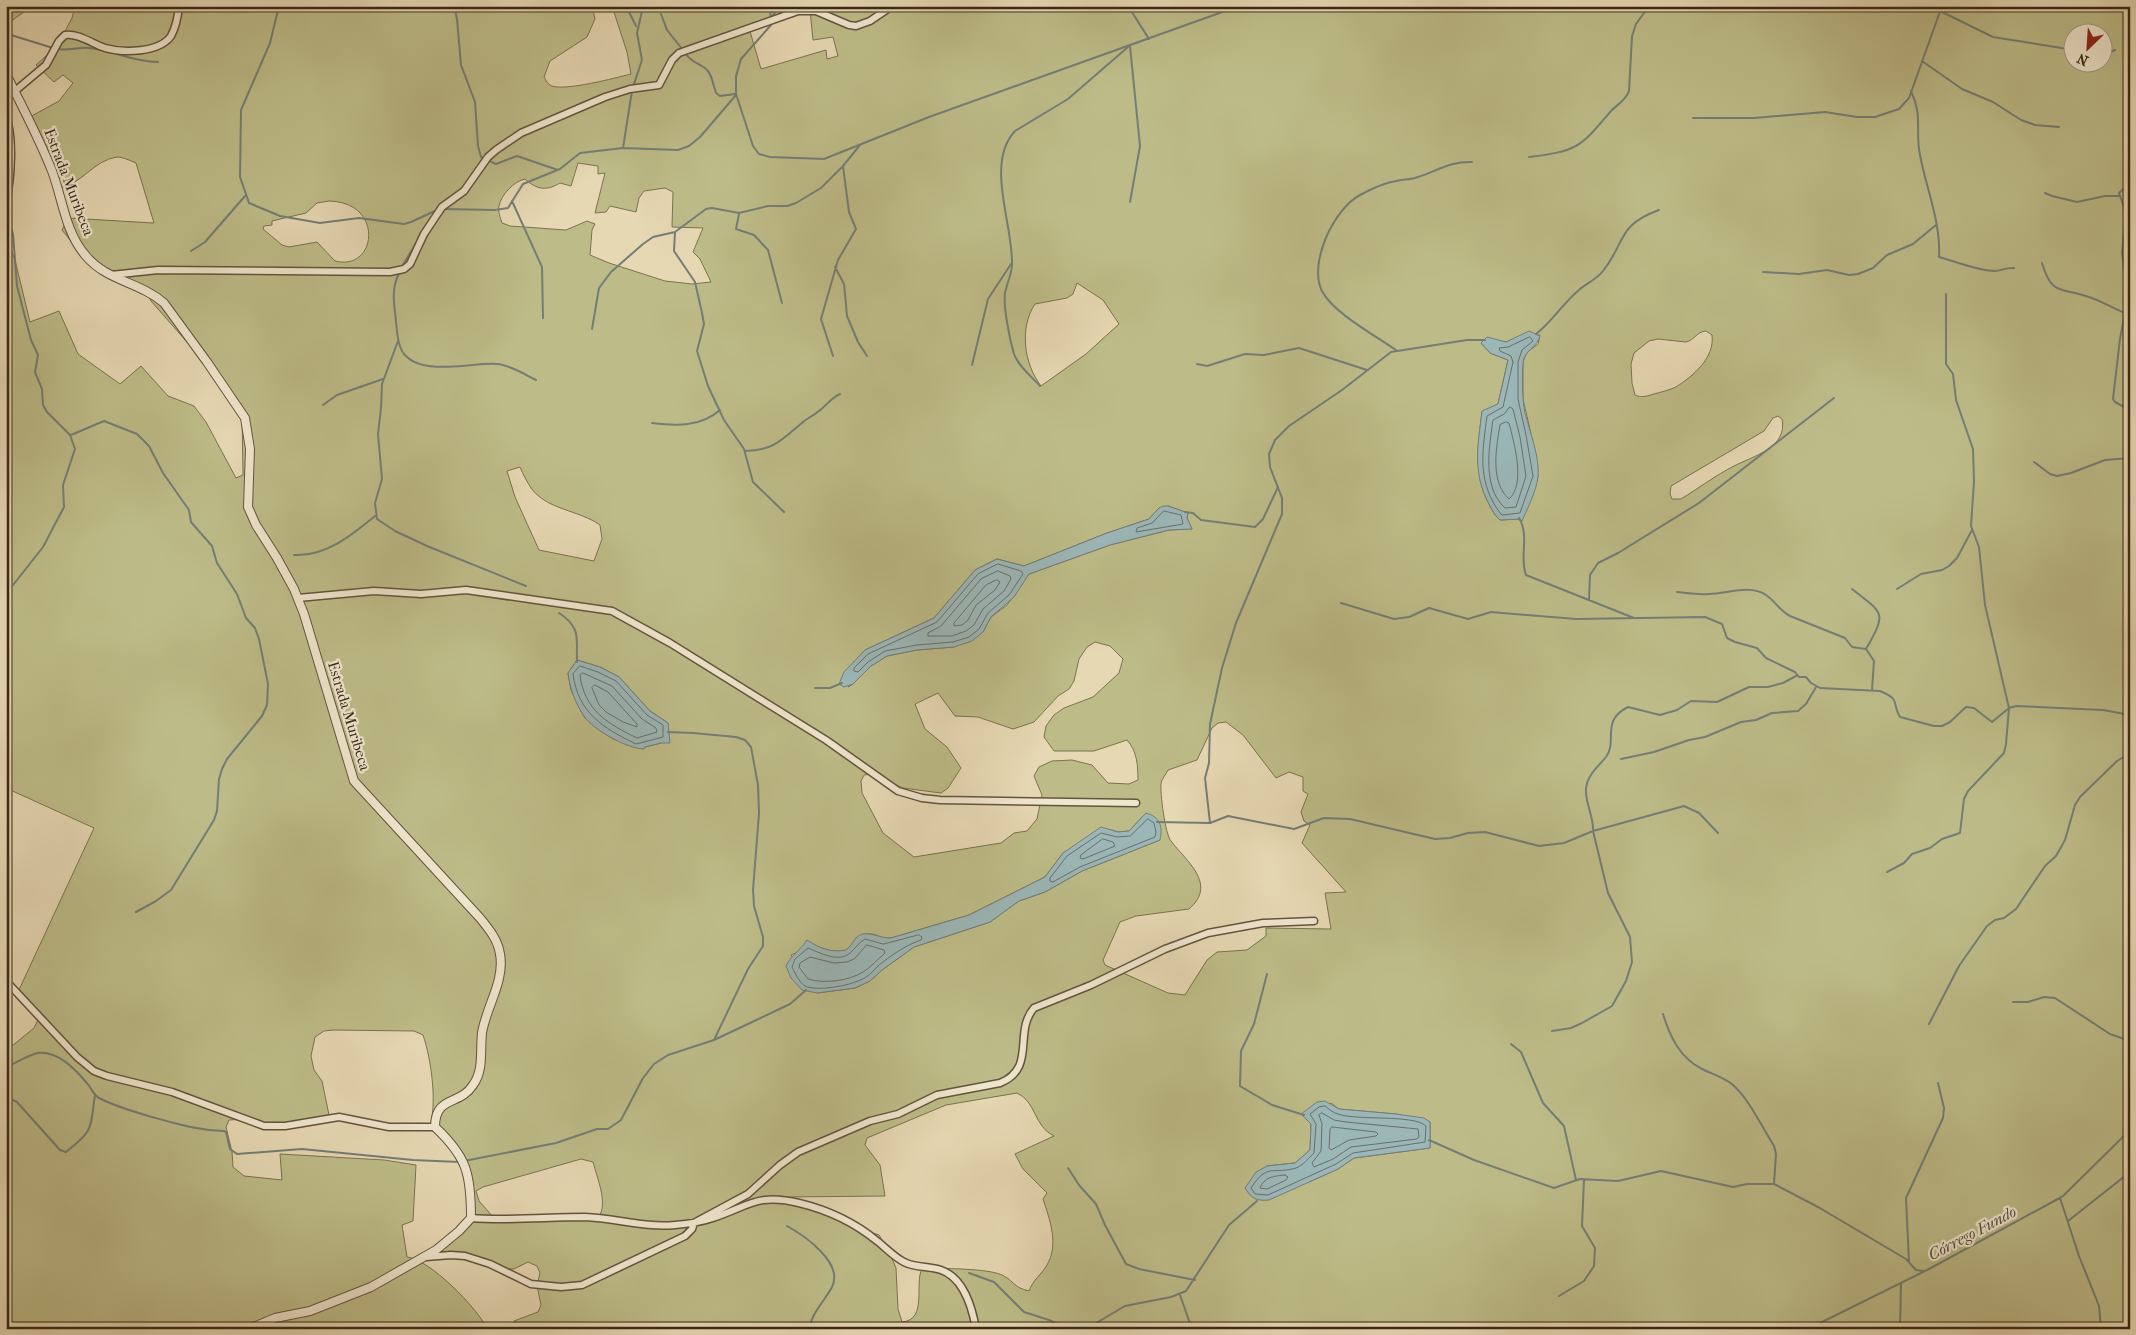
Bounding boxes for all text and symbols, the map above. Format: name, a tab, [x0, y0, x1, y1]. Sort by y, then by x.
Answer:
north arrow	[2064, 22, 2114, 72]
text: N	[2074, 49, 2091, 69]
street label: Estrada Muribeca	[40, 126, 98, 239]
street label: Estrada Muribeca	[324, 659, 374, 774]
water label: Córrego Fundo	[1925, 1202, 2019, 1264]

